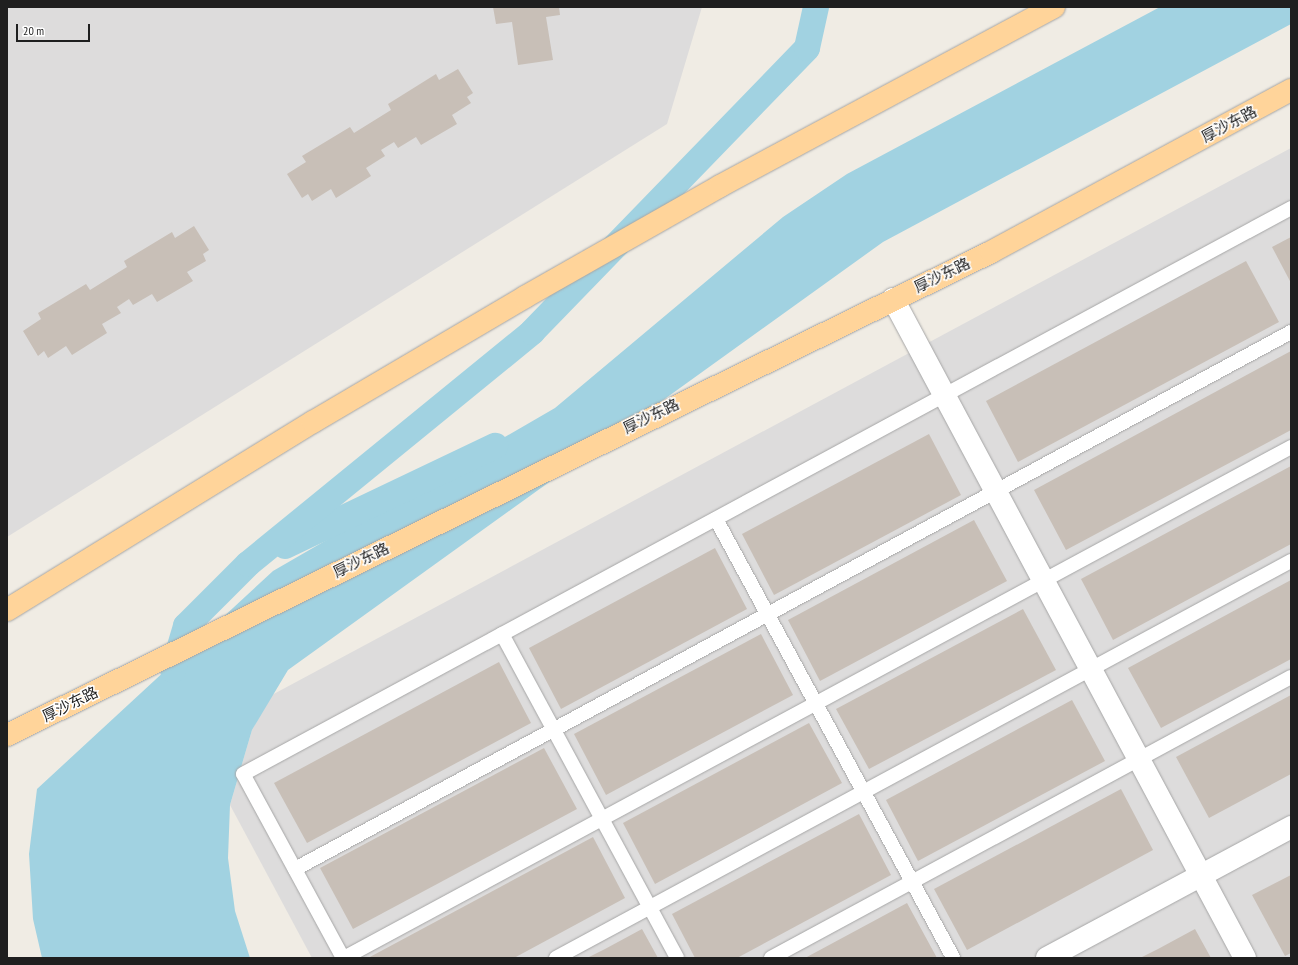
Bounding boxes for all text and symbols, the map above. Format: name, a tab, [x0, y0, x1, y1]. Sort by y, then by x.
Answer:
scale bar	[18, 16, 92, 42]
text: 20 m	[23, 23, 44, 38]
street label: 厚沙东路	[1198, 102, 1260, 146]
street label: 厚沙东路	[911, 254, 973, 296]
street label: 厚沙东路	[620, 395, 682, 437]
street label: 厚沙东路	[330, 539, 392, 581]
street label: 厚沙东路	[39, 683, 101, 725]

